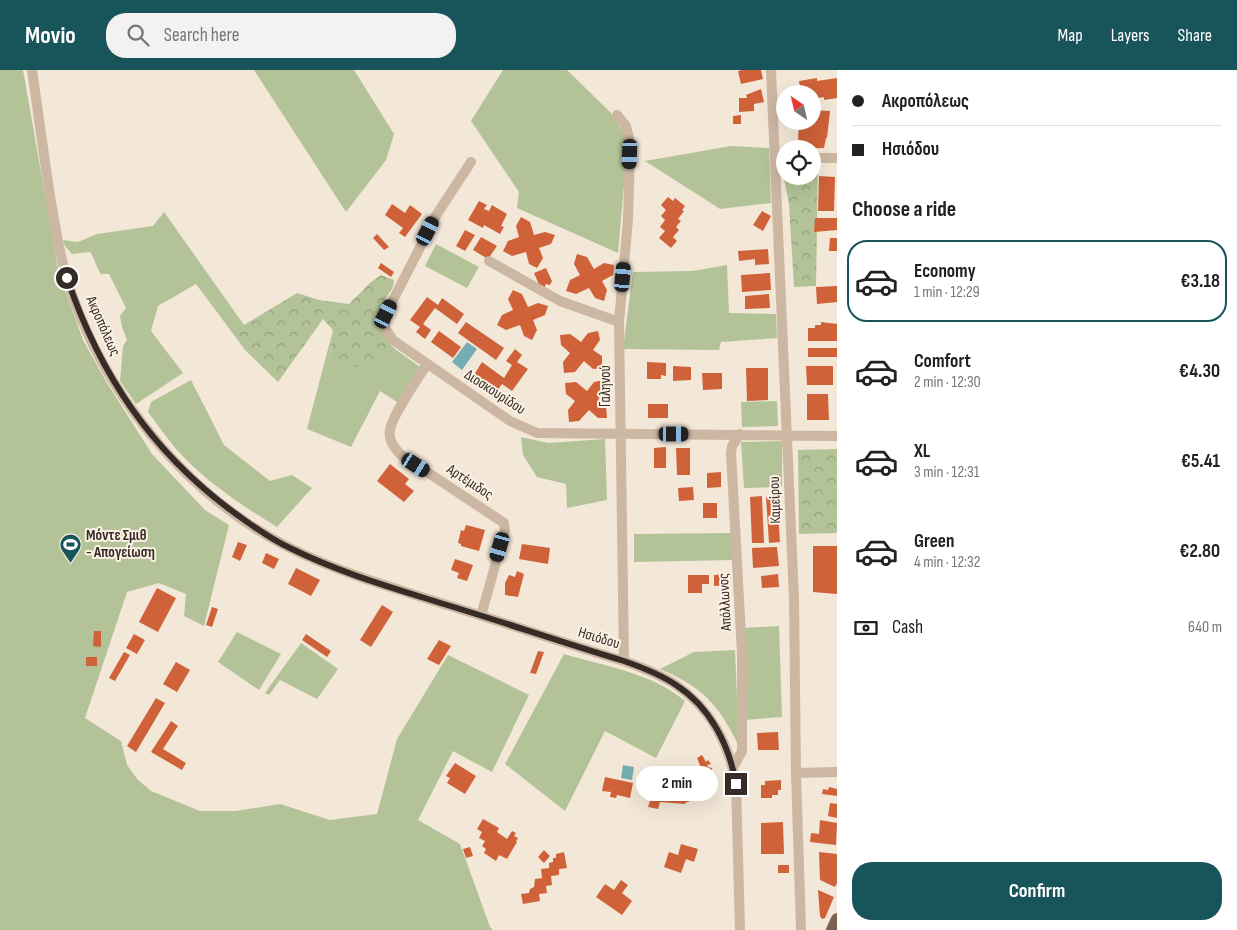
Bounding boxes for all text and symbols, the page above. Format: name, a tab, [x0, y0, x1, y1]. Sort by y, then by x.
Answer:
search box	[106, 13, 456, 58]
text: Movio	[25, 21, 76, 50]
icon: search	[124, 21, 152, 49]
text: Search here	[164, 24, 239, 47]
text: Map	[1058, 25, 1083, 46]
text: Layers	[1111, 25, 1150, 46]
text: Share	[1178, 25, 1212, 46]
north arrow	[776, 85, 821, 130]
map controls	[776, 85, 821, 185]
text: Ακροπόλεως	[882, 90, 969, 113]
text: Ησιόδου	[882, 138, 939, 161]
car	[621, 139, 638, 169]
button: locate	[776, 140, 821, 185]
text: Choose a ride	[852, 196, 956, 223]
car	[414, 214, 441, 248]
icon: car	[854, 259, 899, 304]
text: Economy	[914, 260, 976, 283]
car	[614, 261, 631, 293]
route start	[56, 267, 78, 289]
text: €3.18	[1181, 270, 1220, 293]
text: 1 min · 12:29	[914, 283, 980, 302]
street label: Ακροπόλεως	[81, 292, 125, 359]
car	[372, 297, 399, 331]
icon: car	[854, 349, 899, 394]
text: Comfort	[914, 350, 971, 373]
text: €4.30	[1179, 360, 1220, 383]
street label: Διοσκουρίδου	[461, 365, 529, 419]
street label: Γαληνού	[596, 365, 615, 407]
text: 2 min · 12:30	[914, 373, 981, 392]
car	[659, 427, 689, 442]
icon: car	[854, 439, 899, 484]
text: XL	[914, 440, 930, 463]
text: €5.41	[1181, 450, 1220, 473]
car	[399, 451, 432, 479]
street label: Αρτέμιδος	[442, 459, 497, 504]
text: 3 min · 12:31	[914, 463, 979, 482]
street label: Καμείρου	[765, 476, 785, 524]
place label: Μόντε Σμιθ - Απογείωση	[86, 526, 155, 562]
icon: car	[854, 529, 899, 574]
text: Green	[914, 530, 954, 553]
car	[488, 531, 511, 563]
sports icon: Μόντε Σμιθ - Απογείωση	[58, 532, 82, 563]
text: €2.80	[1179, 540, 1220, 563]
text: 4 min · 12:32	[914, 553, 980, 572]
street label: Απόλλωνος	[714, 572, 736, 632]
icon: cash	[852, 614, 880, 642]
text: Cash	[892, 616, 923, 639]
text: 640 m	[1188, 618, 1222, 637]
street label: Ησιόδου	[576, 623, 622, 653]
callout: 2 min	[636, 766, 718, 802]
route end	[725, 773, 747, 795]
text: 2 min	[662, 774, 692, 793]
button: Confirm	[852, 862, 1222, 920]

